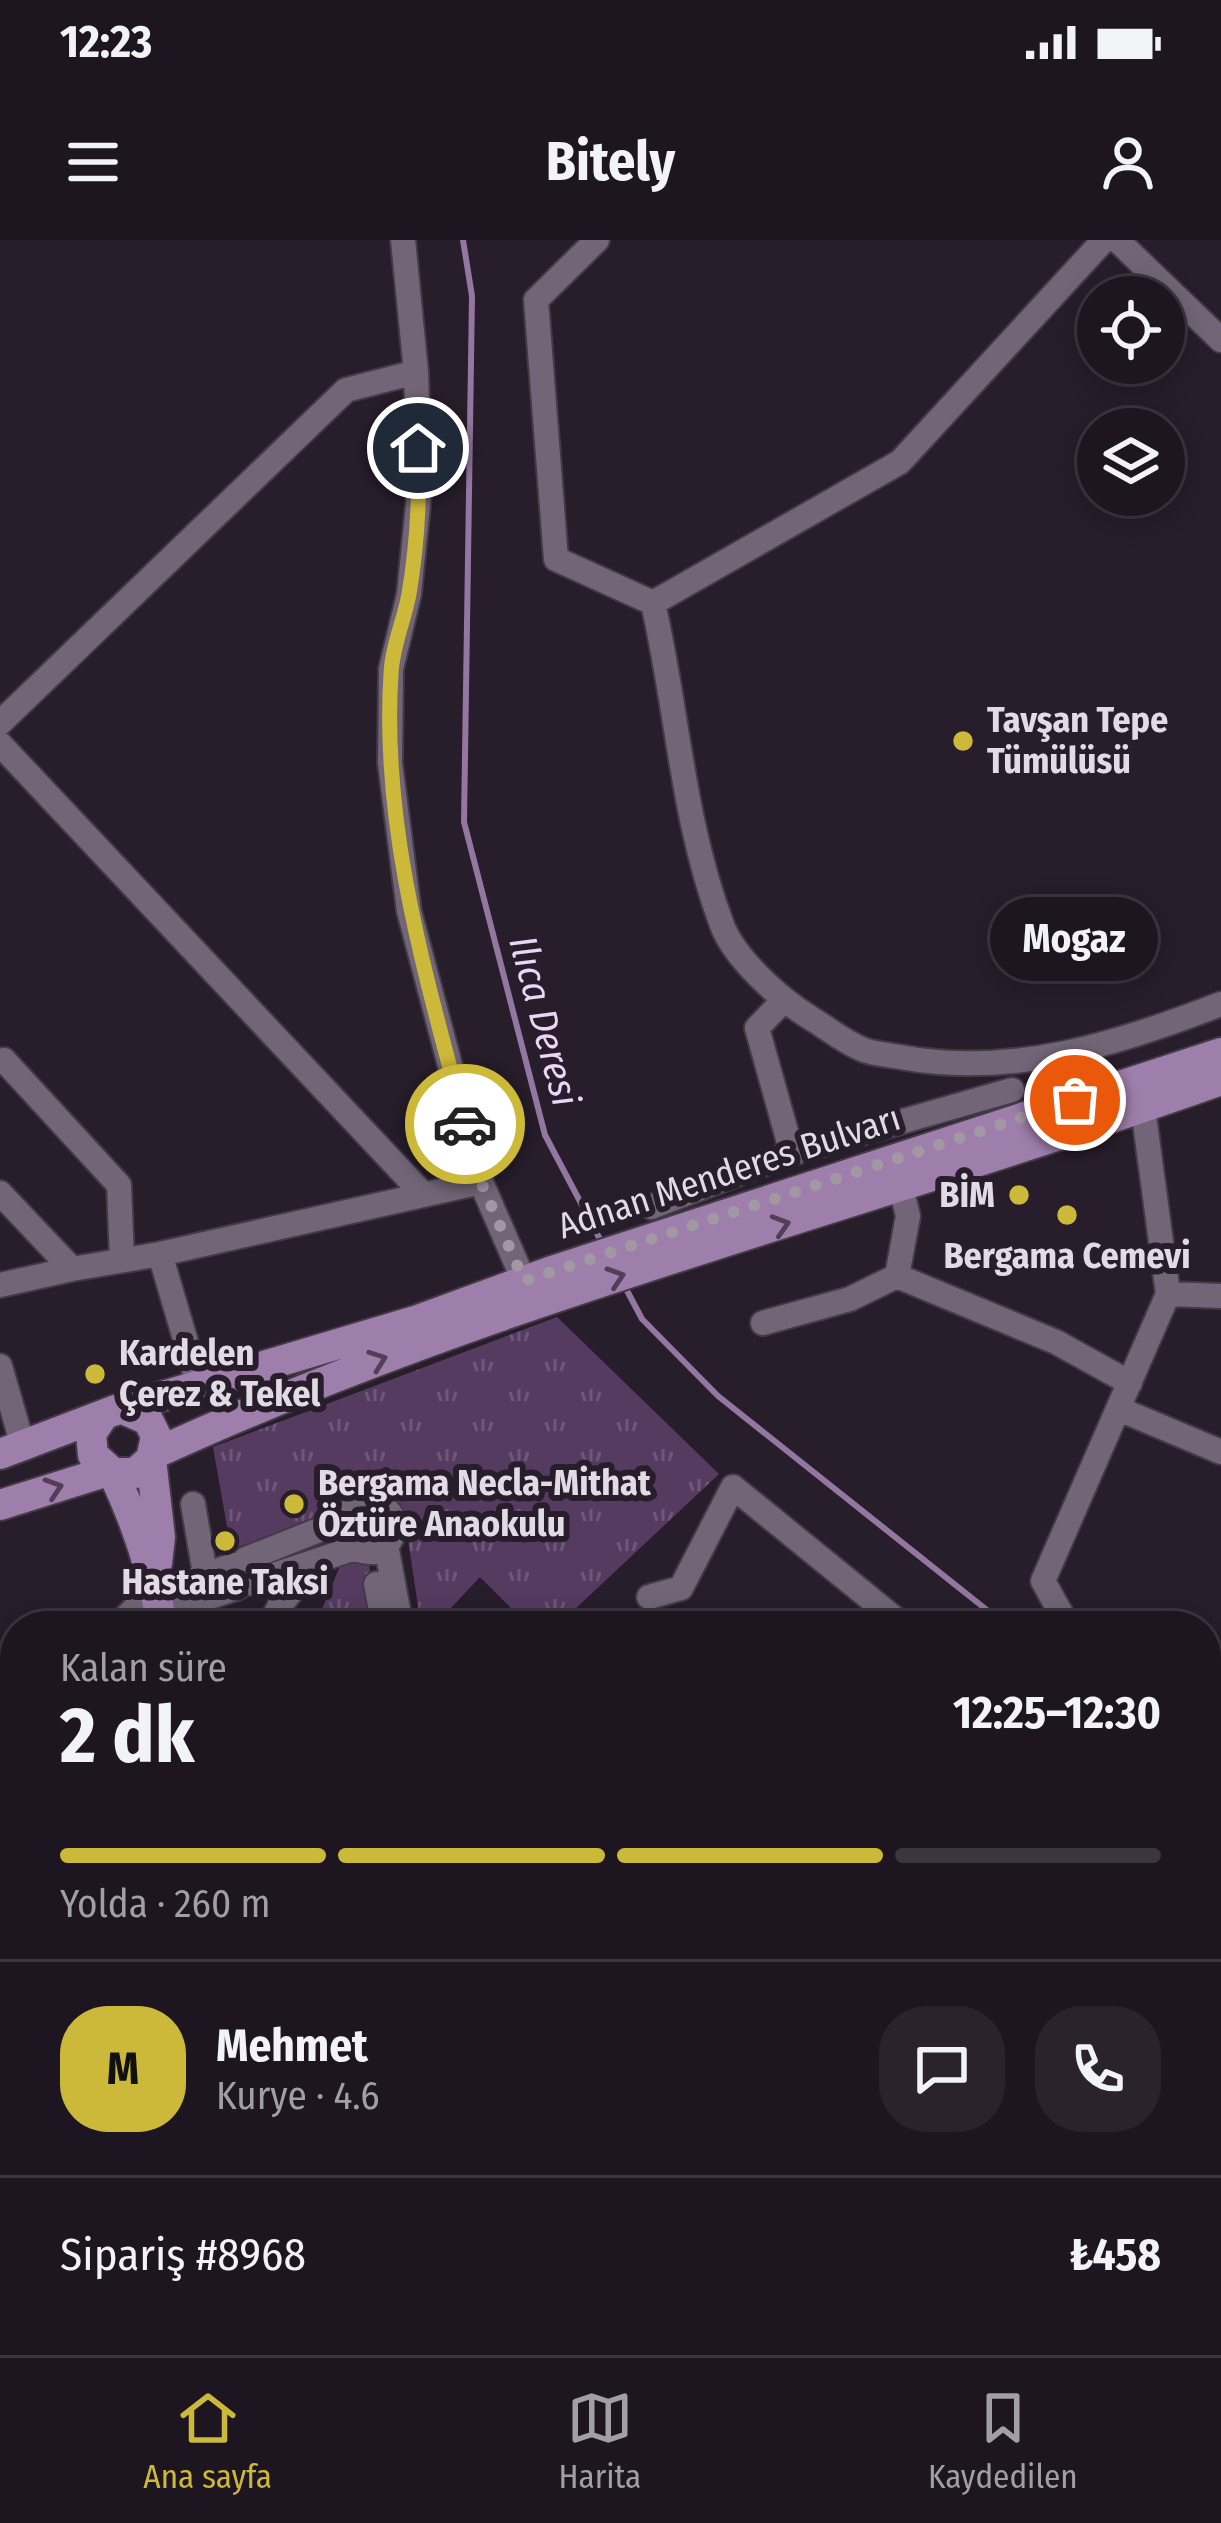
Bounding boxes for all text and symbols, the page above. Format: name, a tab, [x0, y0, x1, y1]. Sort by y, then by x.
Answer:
text: 12:23	[60, 15, 152, 69]
icon: menu	[60, 129, 126, 195]
icon: person	[1095, 129, 1161, 195]
text: Bitely	[546, 130, 675, 194]
map controls	[1077, 276, 1185, 516]
button: locate	[1077, 276, 1185, 384]
pin	[367, 397, 469, 499]
button: layers	[1077, 408, 1185, 516]
icon: home	[385, 415, 451, 481]
place label: Tavşan Tepe Tümülüsü	[987, 698, 1168, 783]
marker: Tavşan Tepe Tümülüsü	[950, 728, 976, 754]
callout: Mogaz	[991, 896, 1159, 980]
text: Mogaz	[1022, 916, 1126, 962]
water label: Ilıca Deresi	[499, 931, 589, 1111]
pin	[1024, 1049, 1126, 1151]
courier	[405, 1064, 525, 1184]
icon: bag	[1042, 1067, 1108, 1133]
icon: car	[432, 1091, 498, 1157]
street label: Adnan Menderes Bulvarı	[552, 1096, 906, 1248]
place label: BİM	[939, 1173, 995, 1217]
marker: BİM	[1006, 1182, 1032, 1208]
marker: Bergama Cemevi	[1054, 1202, 1080, 1228]
one-way arrow	[770, 1214, 791, 1239]
place label: Bergama Cemevi	[943, 1234, 1191, 1278]
one-way arrow	[605, 1267, 626, 1292]
place label: Kardelen Çerez & Tekel	[119, 1331, 320, 1416]
one-way arrow	[366, 1349, 387, 1374]
marker: Kardelen Çerez & Tekel	[82, 1361, 108, 1387]
place label: Bergama Necla-Mithat Öztüre Anaokulu	[318, 1461, 652, 1546]
one-way arrow	[43, 1477, 64, 1502]
marker: Bergama Necla-Mithat Öztüre Anaokulu	[281, 1491, 307, 1517]
marker: Hastane Taksi	[212, 1528, 238, 1554]
place label: Hastane Taksi	[122, 1560, 328, 1604]
text: Kalan süre	[60, 1645, 227, 1691]
text: 12:25–12:30	[953, 1686, 1161, 1740]
text: 2 dk	[60, 1689, 195, 1783]
text: Yolda · 260 m	[60, 1881, 270, 1927]
button: chat	[879, 2006, 1005, 2132]
button: phone	[1035, 2006, 1161, 2132]
text: Mehmet	[216, 2019, 368, 2073]
text: M	[107, 2042, 139, 2096]
text: Kurye · 4.6	[216, 2073, 380, 2119]
text: Sipariş #8968	[60, 2228, 306, 2282]
text: ₺458	[1069, 2228, 1161, 2282]
tab: Ana sayfa	[143, 2385, 272, 2497]
tab: Harita	[559, 2385, 641, 2497]
tab: Kaydedilen	[928, 2385, 1078, 2497]

